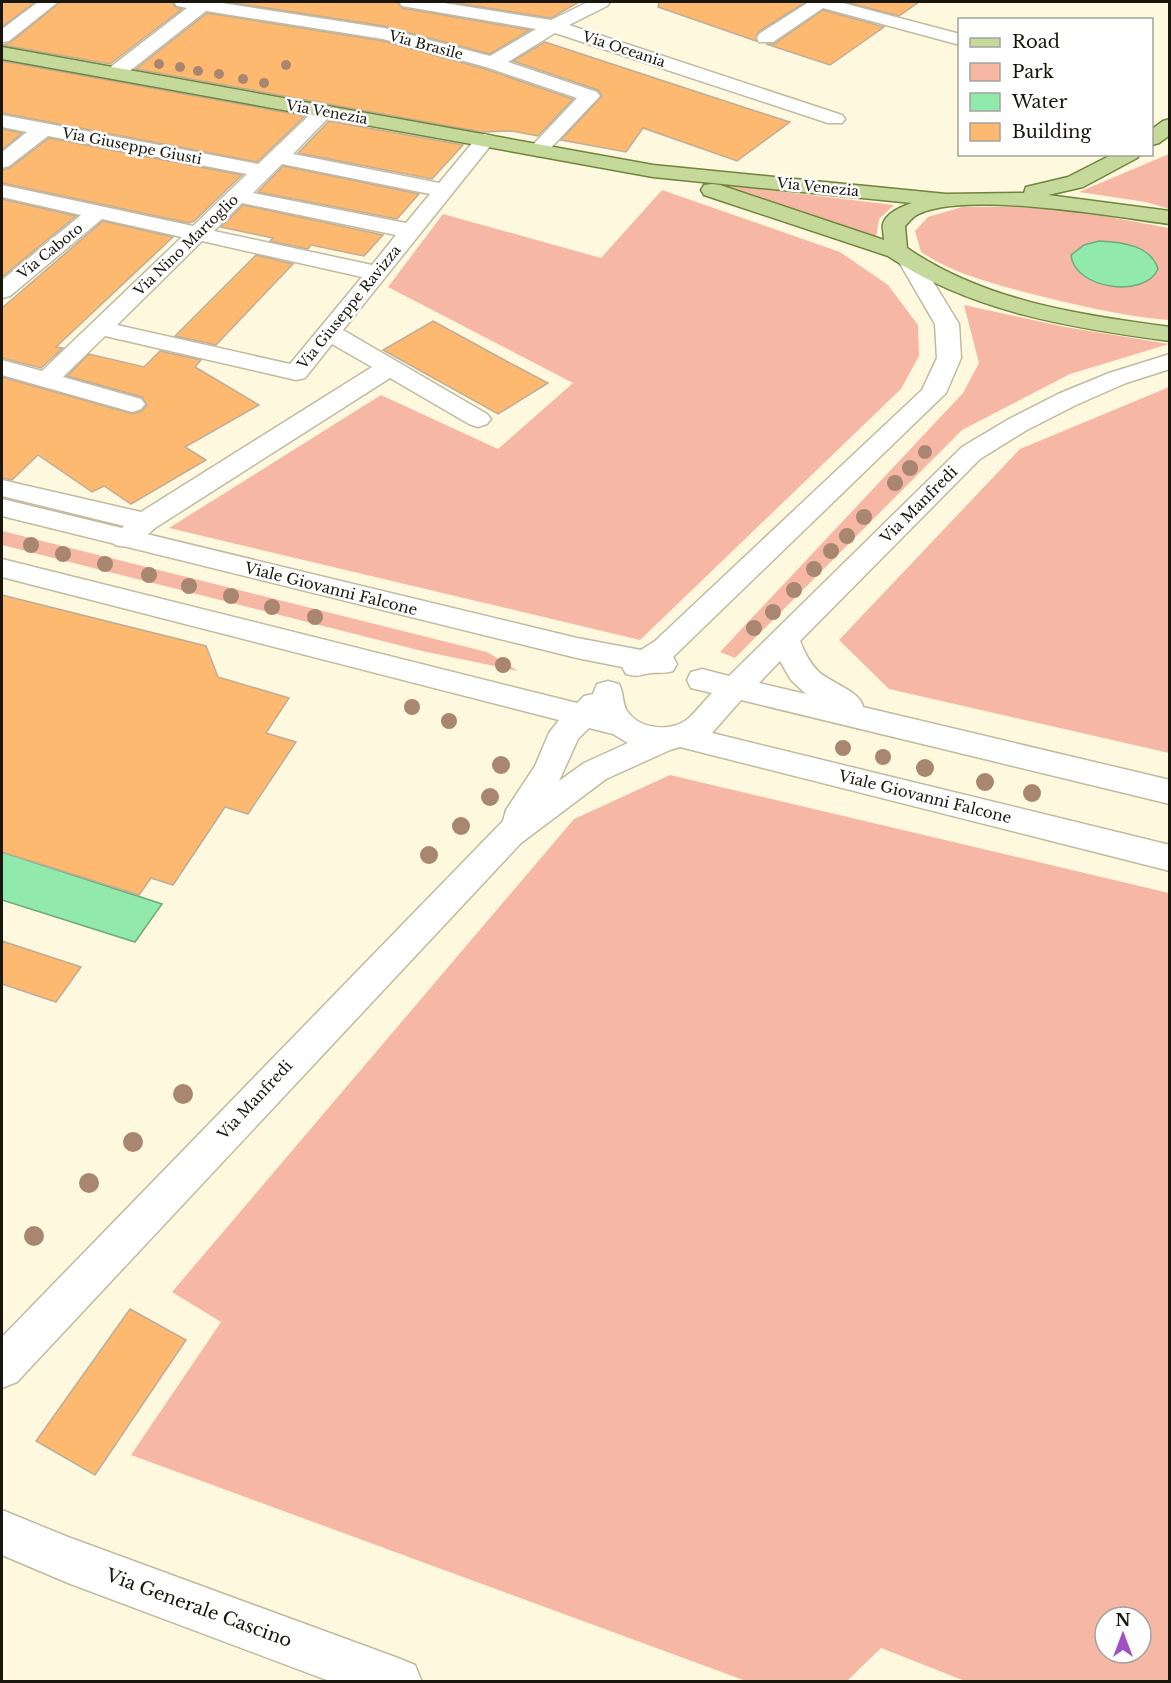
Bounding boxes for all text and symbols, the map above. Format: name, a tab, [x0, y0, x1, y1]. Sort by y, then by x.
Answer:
legend	[958, 18, 1153, 156]
street label: Via Brasile	[386, 26, 465, 64]
street label: Via Oceania	[579, 27, 668, 71]
text: Road	[1012, 31, 1060, 53]
text: Park	[1012, 61, 1054, 83]
text: Water	[1011, 91, 1068, 113]
street label: Via Venezia	[284, 96, 369, 128]
text: Building	[1012, 121, 1091, 143]
street label: Via Giuseppe Giusti	[60, 123, 204, 168]
street label: Via Venezia	[775, 174, 860, 200]
street label: Via Nino Martoglio	[129, 190, 242, 300]
street label: Via Caboto	[13, 219, 86, 283]
street label: Via Giuseppe Ravizza	[293, 241, 405, 373]
street label: Via Manfredi	[875, 462, 961, 548]
street label: Viale Giovanni Falcone	[242, 558, 419, 619]
street label: Viale Giovanni Falcone	[836, 766, 1013, 827]
street label: Via Manfredi	[212, 1056, 296, 1144]
street label: Via Generale Cascino	[102, 1564, 295, 1652]
north arrow	[1093, 1605, 1153, 1665]
text: N	[1115, 1610, 1131, 1630]

